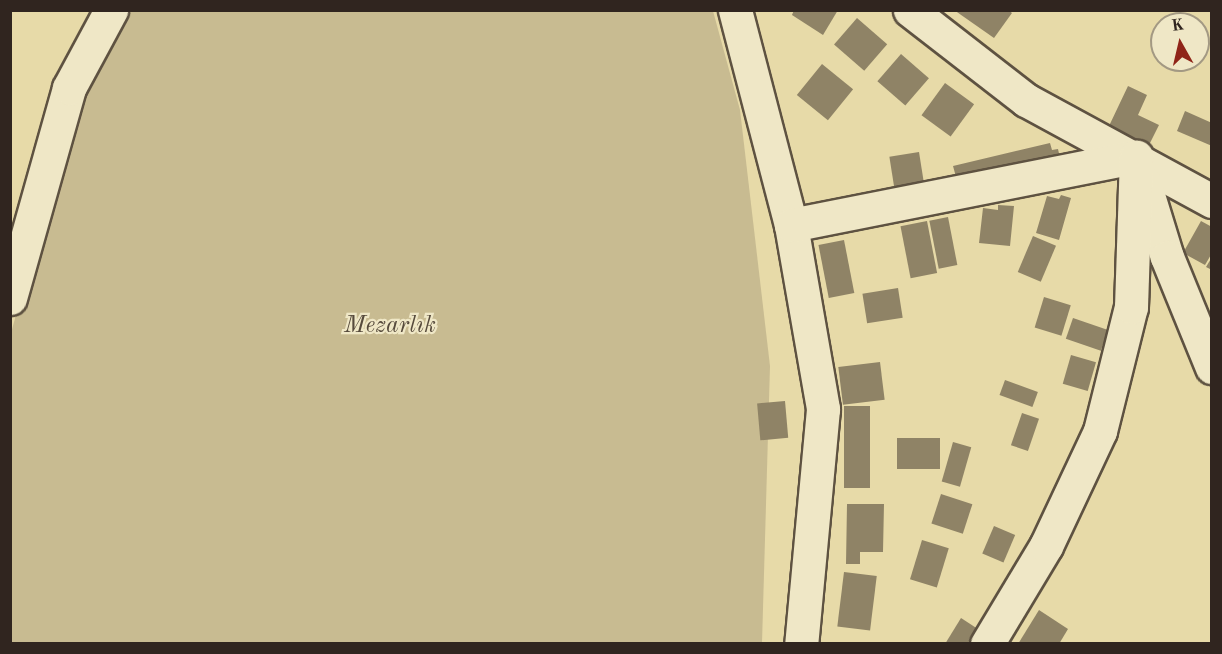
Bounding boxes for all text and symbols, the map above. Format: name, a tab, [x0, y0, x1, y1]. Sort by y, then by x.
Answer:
north arrow	[1150, 12, 1210, 72]
text: K	[1171, 17, 1185, 35]
park label: Mezarlık	[344, 313, 436, 341]

